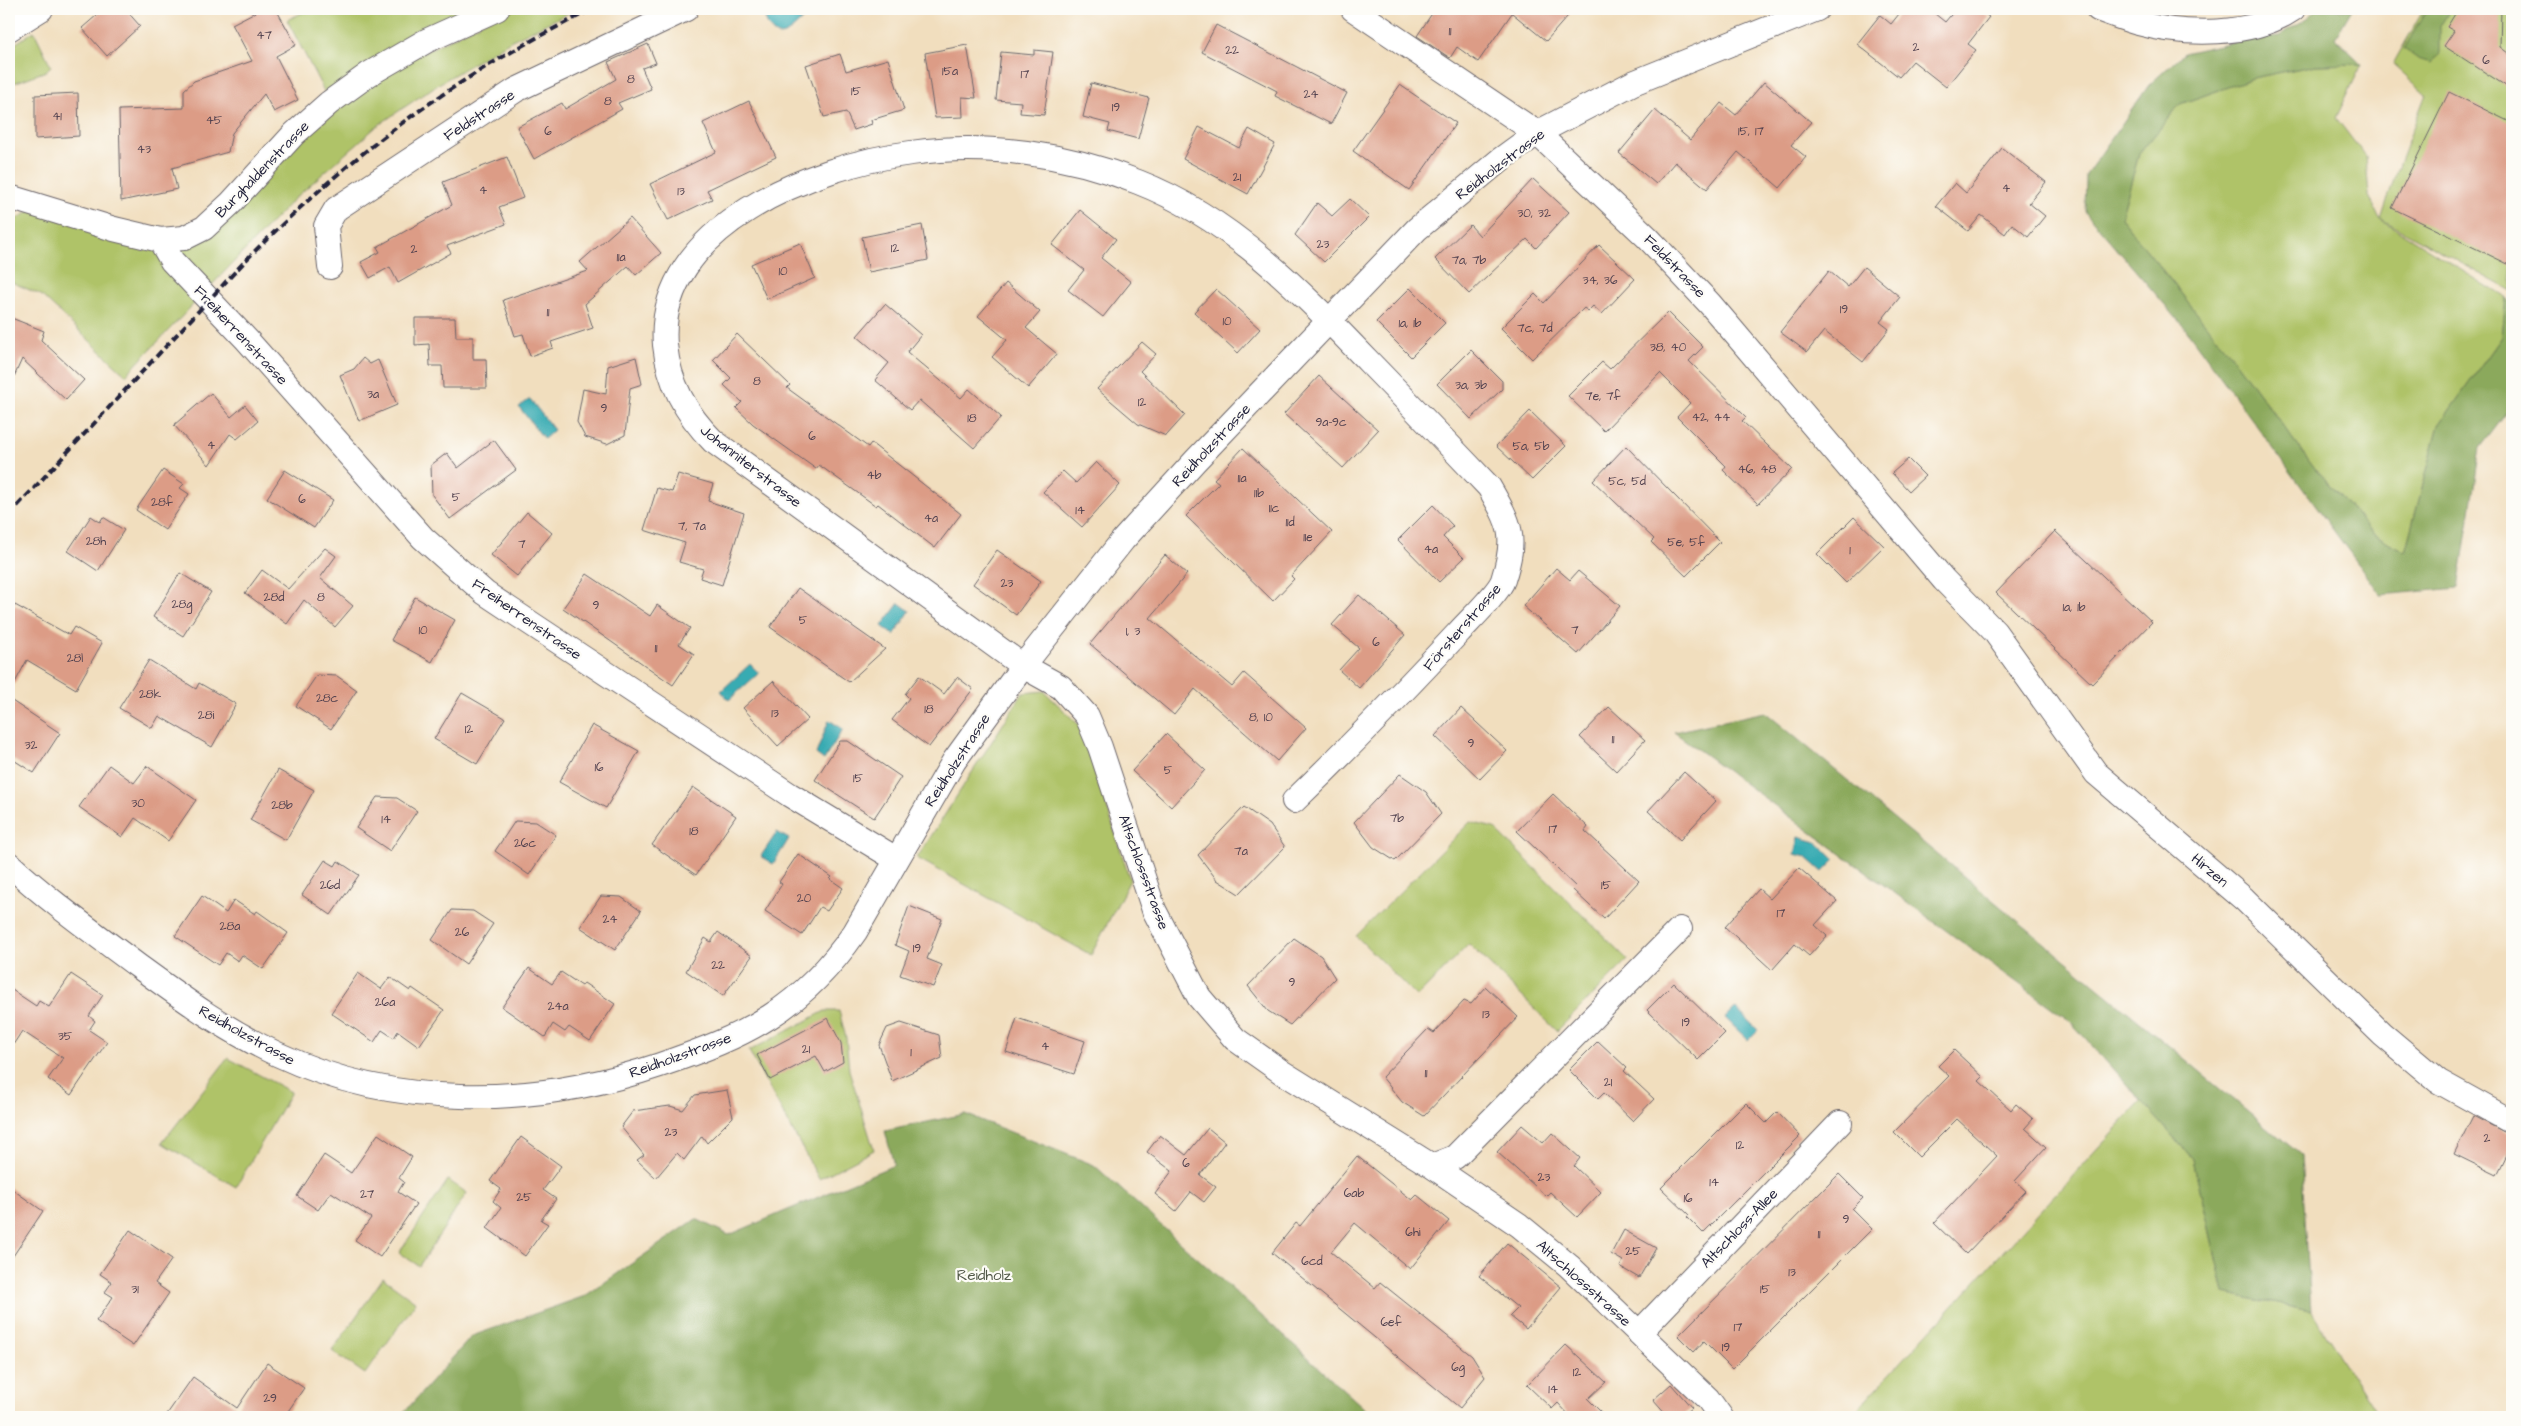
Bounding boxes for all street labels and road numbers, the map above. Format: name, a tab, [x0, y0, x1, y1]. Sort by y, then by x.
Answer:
street label: Feldstrasse	[439, 84, 519, 146]
street label: Burghaldenstrasse	[210, 116, 315, 223]
street label: Reidholzstrasse	[1451, 124, 1549, 205]
street label: Feldstrasse	[1639, 230, 1710, 303]
street label: Freiherrenstrasse	[189, 281, 292, 390]
street label: Reidholzstrasse	[1167, 399, 1256, 492]
street label: Johanniterstrasse	[695, 420, 806, 513]
street label: Freiherrenstrasse	[468, 574, 586, 665]
street label: Försterstrasse	[1418, 579, 1506, 676]
street label: Reidholzstrasse	[919, 710, 995, 811]
street label: Altschlossstrasse	[1113, 812, 1174, 933]
street label: Hirzen	[2187, 849, 2233, 892]
street label: Reidholzstrasse	[195, 1000, 299, 1071]
street label: Reidholzstrasse	[626, 1027, 734, 1084]
street label: Altschloss-Allee	[1696, 1184, 1783, 1273]
street label: Altschlossstrasse	[1532, 1235, 1636, 1332]

